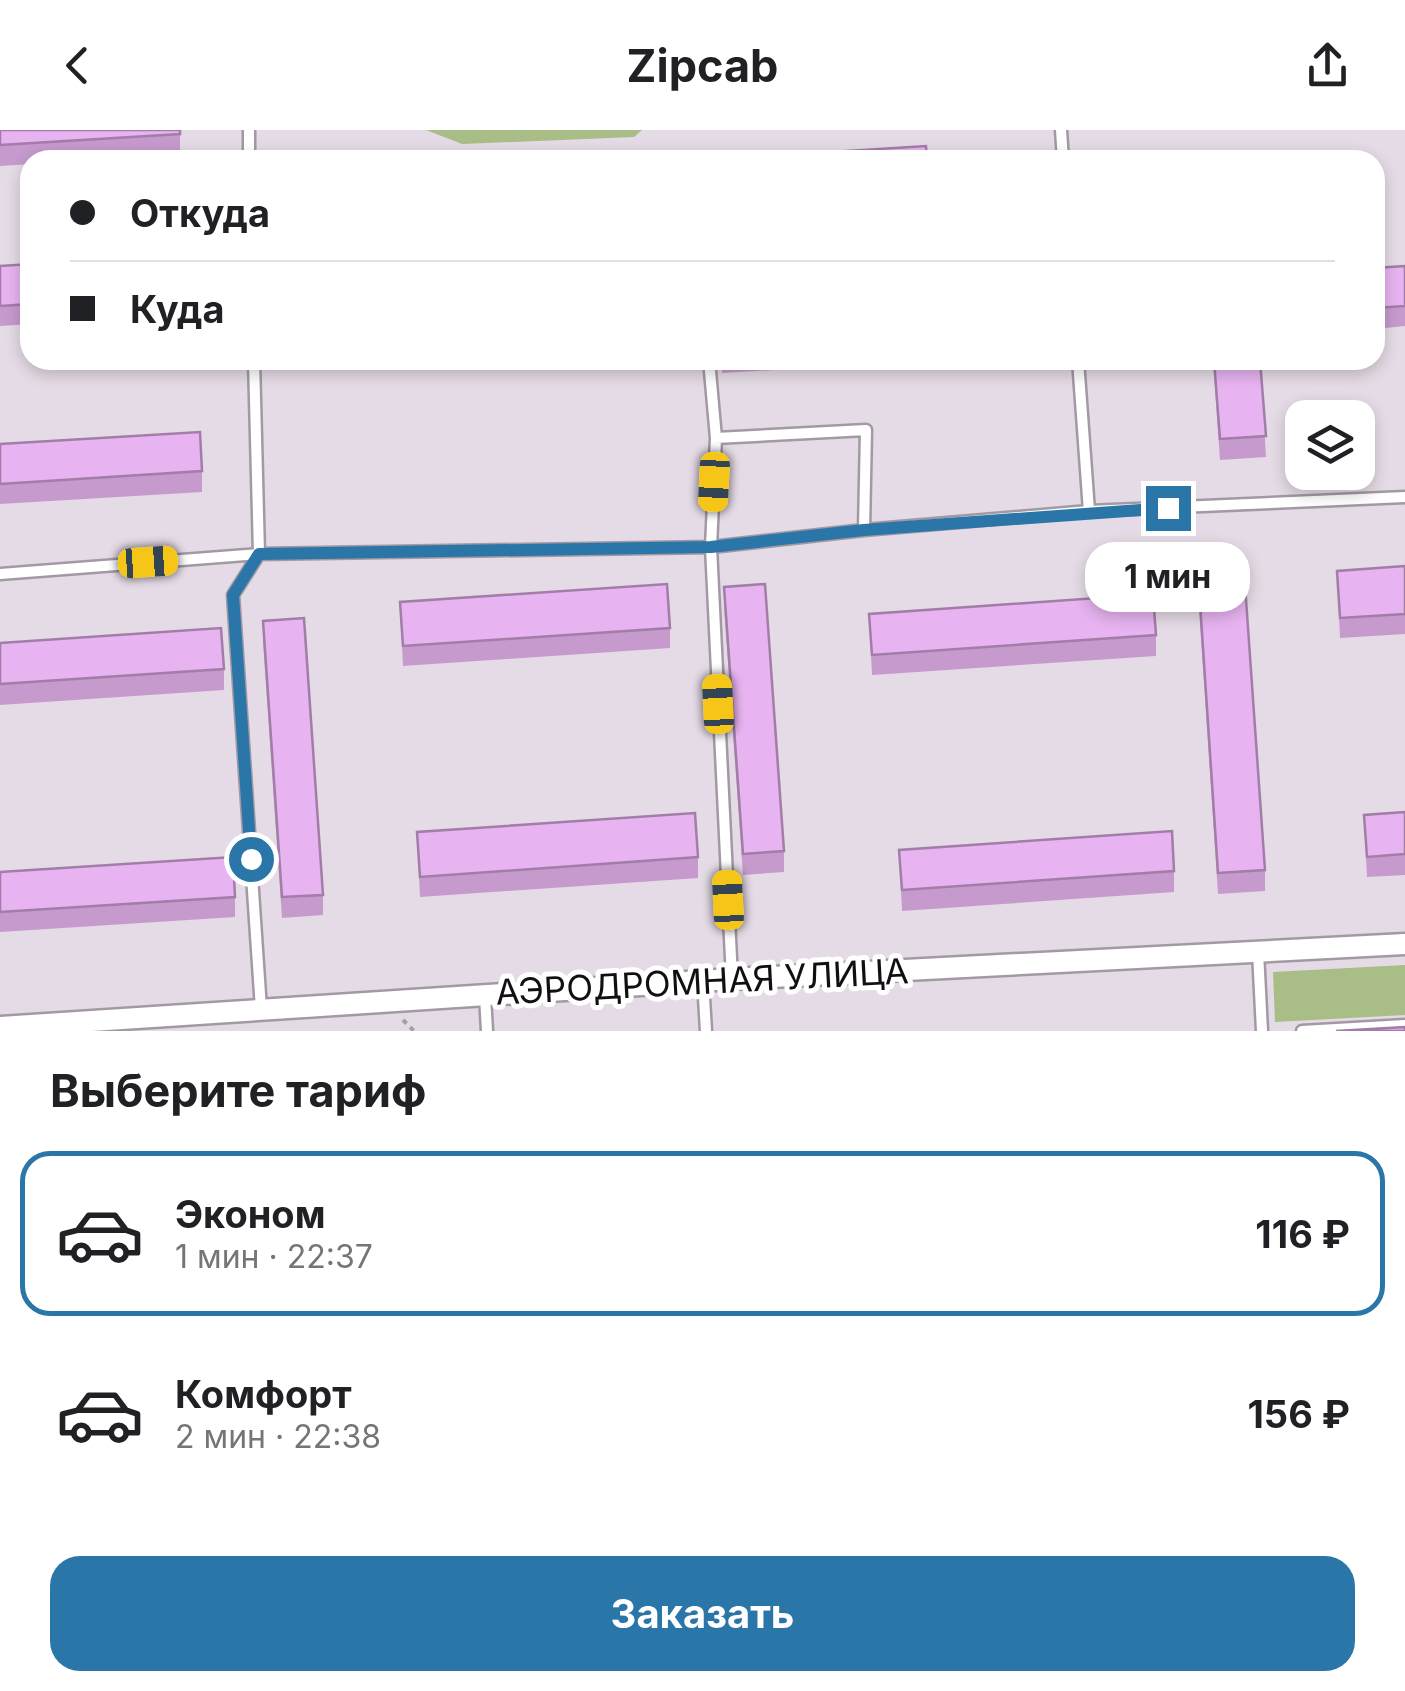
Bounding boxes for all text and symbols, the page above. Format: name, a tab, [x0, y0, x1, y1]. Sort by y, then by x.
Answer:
icon: back	[50, 38, 105, 93]
text: Zipcab	[627, 38, 778, 93]
icon: share	[1300, 38, 1355, 93]
text: Откуда	[130, 190, 270, 236]
text: Куда	[130, 286, 224, 332]
map controls	[1285, 400, 1375, 490]
button: layers	[1285, 400, 1375, 490]
car	[697, 451, 731, 513]
route end	[1146, 486, 1191, 531]
callout: 1 мин	[1086, 543, 1250, 613]
car	[117, 545, 179, 579]
text: 1 мин	[1124, 557, 1211, 596]
car	[701, 673, 735, 735]
route start	[229, 837, 274, 882]
car	[711, 869, 745, 931]
street label: АЭРОДРОМНАЯ УЛИЦА	[494, 949, 910, 1013]
text: Выберите тариф	[50, 1063, 426, 1118]
icon: car	[55, 1189, 145, 1279]
text: Эконом	[175, 1191, 326, 1237]
text: 116 ₽	[1255, 1211, 1350, 1257]
text: 1 мин · 22:37	[175, 1237, 373, 1276]
icon: car	[55, 1369, 145, 1459]
text: Комфорт	[175, 1371, 352, 1417]
text: 156 ₽	[1247, 1391, 1350, 1437]
text: 2 мин · 22:38	[175, 1417, 381, 1456]
button: Заказать	[50, 1556, 1355, 1671]

